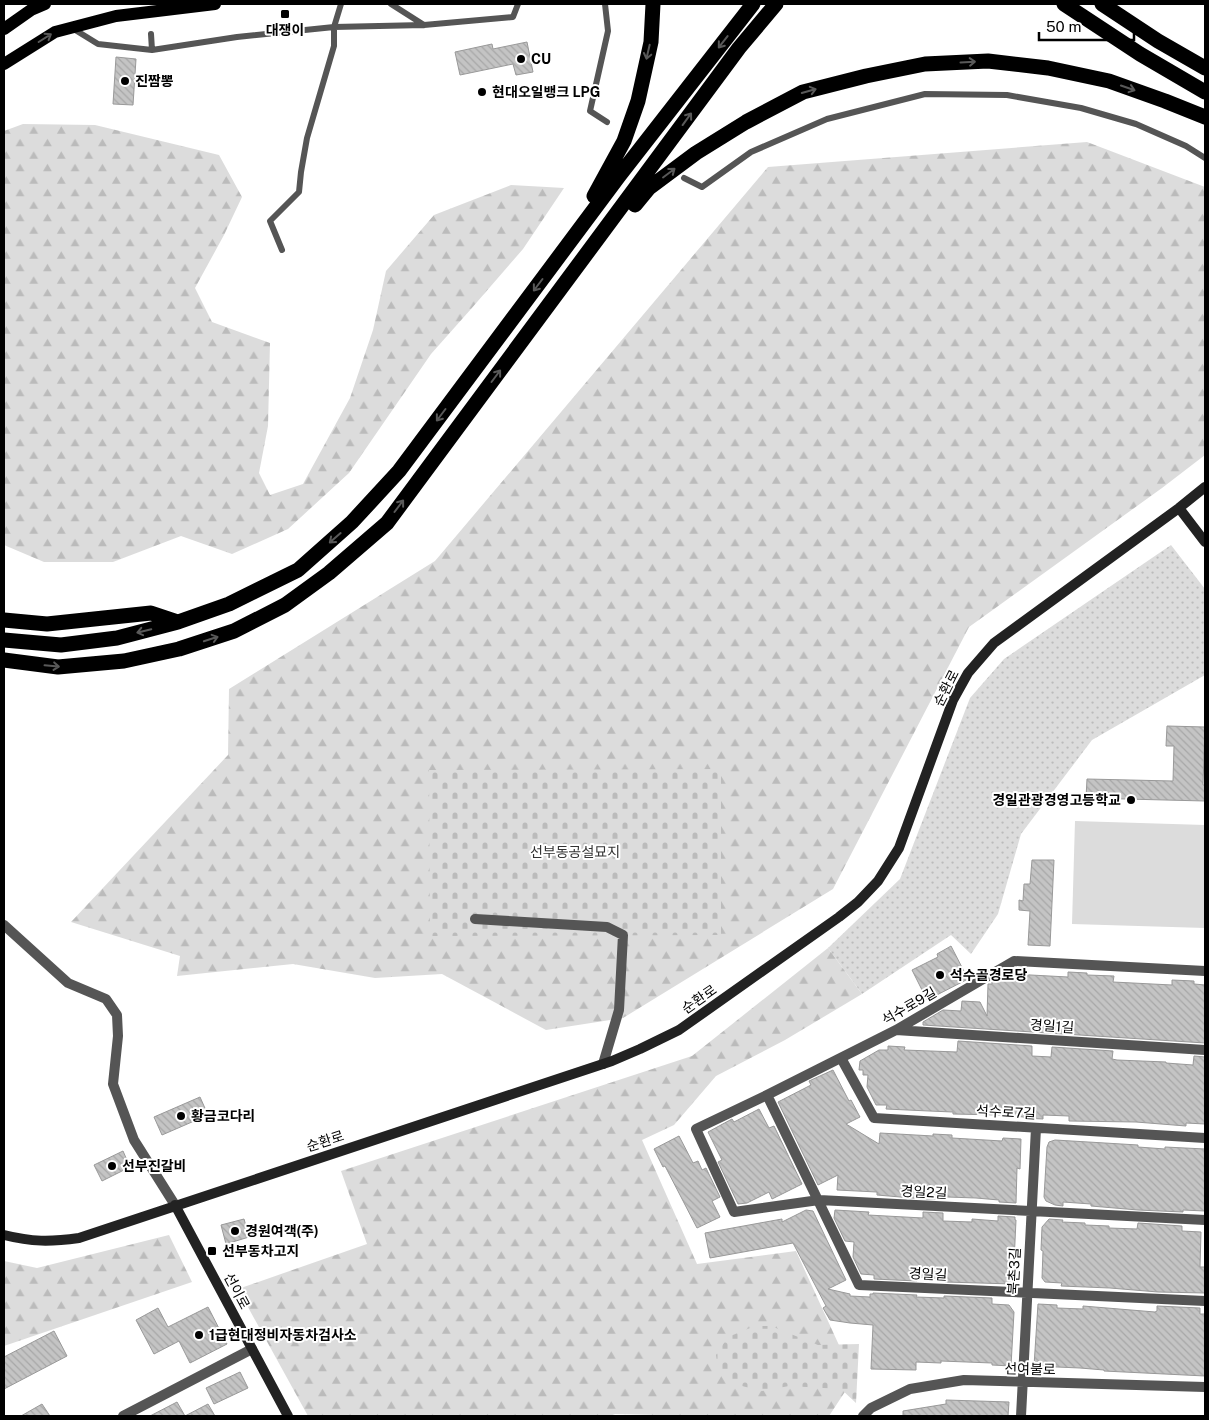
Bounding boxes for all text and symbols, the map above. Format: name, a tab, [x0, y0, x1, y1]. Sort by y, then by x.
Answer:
marker: 대쟁이	[279, 8, 291, 20]
scale bar	[1039, 10, 1134, 42]
text: 50 m	[1046, 18, 1081, 35]
place label: 대쟁이	[266, 22, 304, 38]
one-way arrow	[38, 33, 52, 43]
one-way arrow	[717, 35, 728, 48]
one-way arrow	[643, 44, 653, 60]
place label: CU	[531, 51, 551, 67]
marker: CU	[515, 53, 527, 65]
one-way arrow	[960, 57, 976, 66]
place label: 진짬뽕	[135, 73, 174, 89]
marker: 진짬뽕	[119, 75, 131, 87]
place label: 현대오일뱅크 LPG	[492, 84, 600, 100]
one-way arrow	[1119, 84, 1135, 93]
marker: 현대오일뱅크 LPG	[476, 86, 488, 98]
one-way arrow	[801, 86, 817, 96]
one-way arrow	[682, 112, 692, 126]
one-way arrow	[662, 168, 676, 178]
one-way arrow	[532, 278, 543, 291]
one-way arrow	[491, 369, 501, 383]
one-way arrow	[435, 408, 446, 421]
one-way arrow	[394, 499, 404, 513]
one-way arrow	[328, 532, 341, 543]
one-way arrow	[136, 626, 152, 636]
one-way arrow	[203, 633, 219, 643]
one-way arrow	[44, 661, 60, 670]
street label: 순환로	[930, 667, 962, 709]
place label: 경일관광경영고등학교	[992, 792, 1121, 808]
marker: 경일관광경영고등학교	[1125, 794, 1137, 806]
park label: 선부동공설묘지	[530, 844, 620, 860]
place label: 석수골경로당	[950, 967, 1027, 983]
marker: 석수골경로당	[934, 969, 946, 981]
street label: 순환로	[679, 981, 720, 1017]
street label: 석수로9길	[879, 984, 939, 1028]
street label: 경일1길	[1029, 1016, 1075, 1036]
street label: 석수로7길	[976, 1102, 1036, 1122]
place label: 황금코다리	[191, 1108, 255, 1124]
marker: 황금코다리	[175, 1110, 187, 1122]
street label: 순환로	[304, 1127, 346, 1155]
place label: 선부진갈비	[122, 1158, 186, 1174]
marker: 선부진갈비	[106, 1160, 118, 1172]
street label: 경일2길	[900, 1183, 948, 1201]
place label: 경원여객(주)	[245, 1223, 319, 1239]
marker: 경원여객(주)	[229, 1225, 241, 1237]
place label: 선부동차고지	[222, 1243, 299, 1259]
marker: 선부동차고지	[206, 1245, 218, 1257]
street label: 북촌3길	[1005, 1247, 1023, 1295]
street label: 경일길	[908, 1265, 948, 1283]
street label: 선이로	[221, 1270, 253, 1312]
place label: 1급현대정비자동차검사소	[209, 1327, 357, 1343]
marker: 1급현대정비자동차검사소	[193, 1329, 205, 1341]
street label: 선여불로	[1004, 1361, 1056, 1377]

